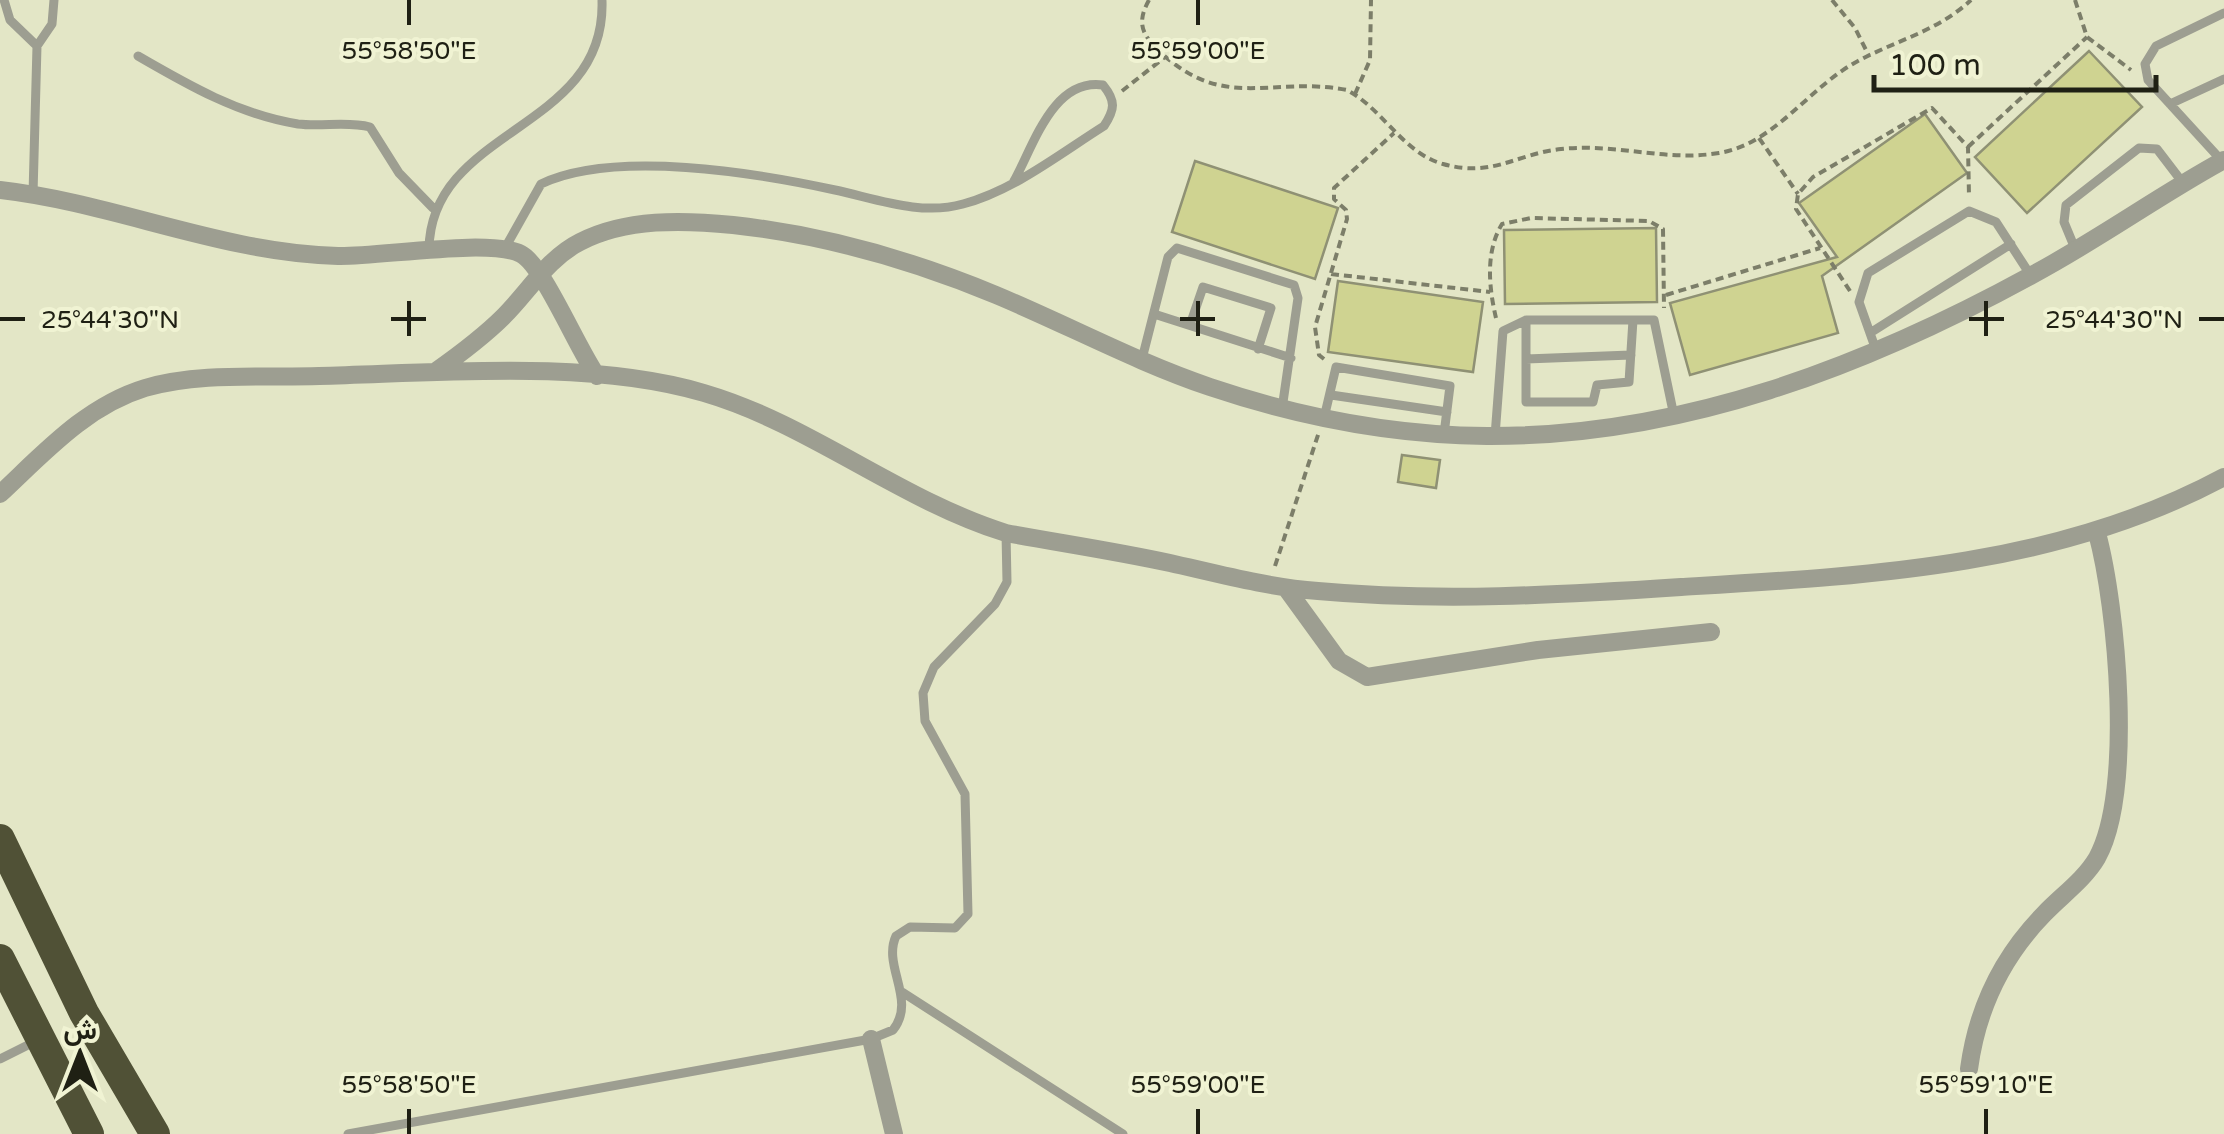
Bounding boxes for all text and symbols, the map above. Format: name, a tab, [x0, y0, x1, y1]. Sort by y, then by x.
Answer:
scale bar	[1874, 30, 2156, 92]
text: 55°58'50"E	[342, 36, 476, 66]
text: 55°59'00"E	[1131, 36, 1265, 66]
text: 100 m	[1889, 47, 1981, 84]
text: 25°44'30"N	[41, 305, 179, 335]
text: 25°44'30"N	[2045, 305, 2183, 335]
north arrow	[30, 1004, 130, 1104]
text: ش	[63, 1013, 97, 1047]
text: 55°58'50"E	[342, 1070, 476, 1100]
text: 55°59'00"E	[1131, 1070, 1265, 1100]
text: 55°59'10"E	[1919, 1070, 2053, 1100]

